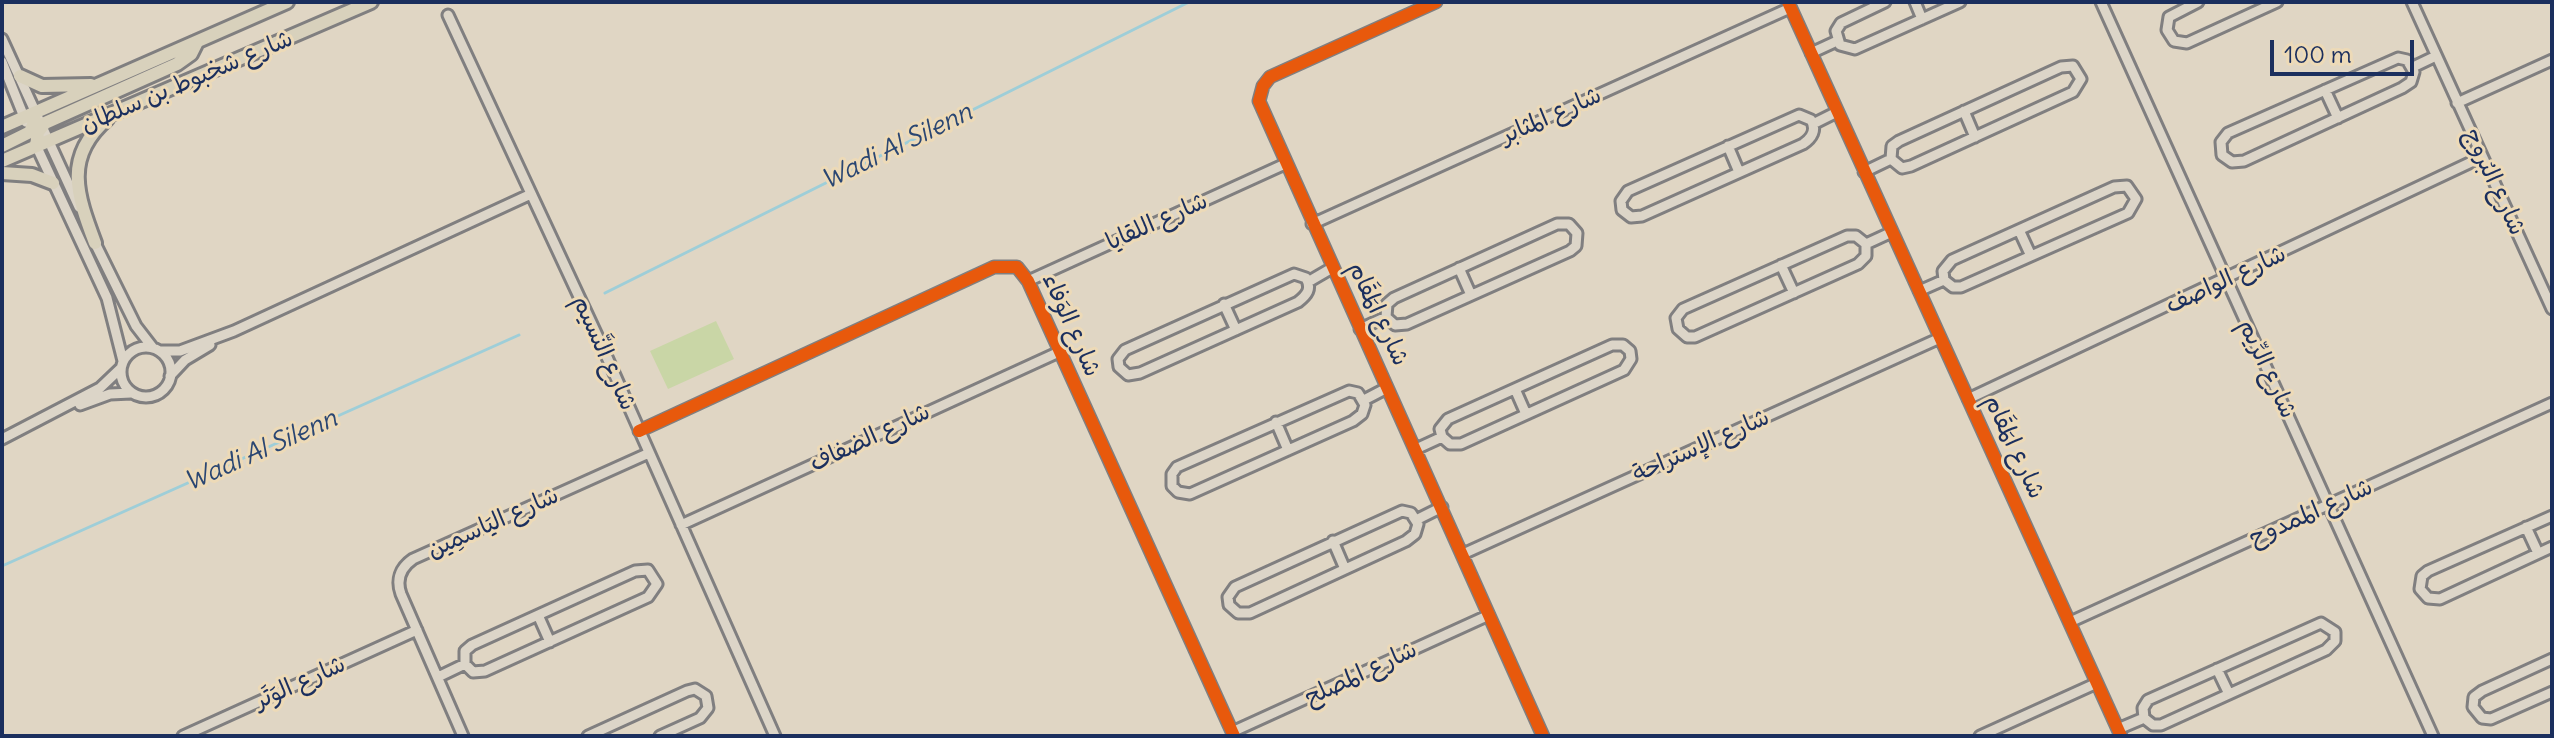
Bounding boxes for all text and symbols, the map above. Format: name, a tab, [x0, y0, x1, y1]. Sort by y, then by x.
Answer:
street label: شارع شخبوط بن سلطان	[77, 24, 297, 140]
scale bar	[2274, 24, 2418, 74]
text: 100 m	[2284, 39, 2352, 69]
street label: شارع المثابر	[1496, 81, 1606, 151]
water label: Wadi Al Silenn	[817, 97, 977, 197]
street label: شارع البُروج	[2457, 124, 2531, 240]
street label: شارع اللقايا	[1102, 187, 1212, 257]
street label: شارع الواصف	[2161, 240, 2291, 320]
street label: شارع المَقَام	[1341, 258, 1415, 370]
street label: شارع الوَفاء	[1035, 269, 1107, 381]
street label: شارع النَّسيم	[566, 291, 642, 415]
street label: شارع الرِّيم	[2232, 315, 2302, 423]
street label: شارع المَقَام	[1977, 391, 2051, 503]
street label: شارع الضفاف	[805, 398, 935, 478]
water label: Wadi Al Silenn	[180, 403, 342, 499]
street label: شارع الإستراحة	[1628, 403, 1774, 489]
street label: شارع الممدوح	[2245, 473, 2377, 553]
street label: شارع اليَاسمِين	[423, 481, 563, 565]
street label: شارع المصلح	[1300, 636, 1422, 712]
street label: شارع الوَتَر	[250, 650, 350, 716]

